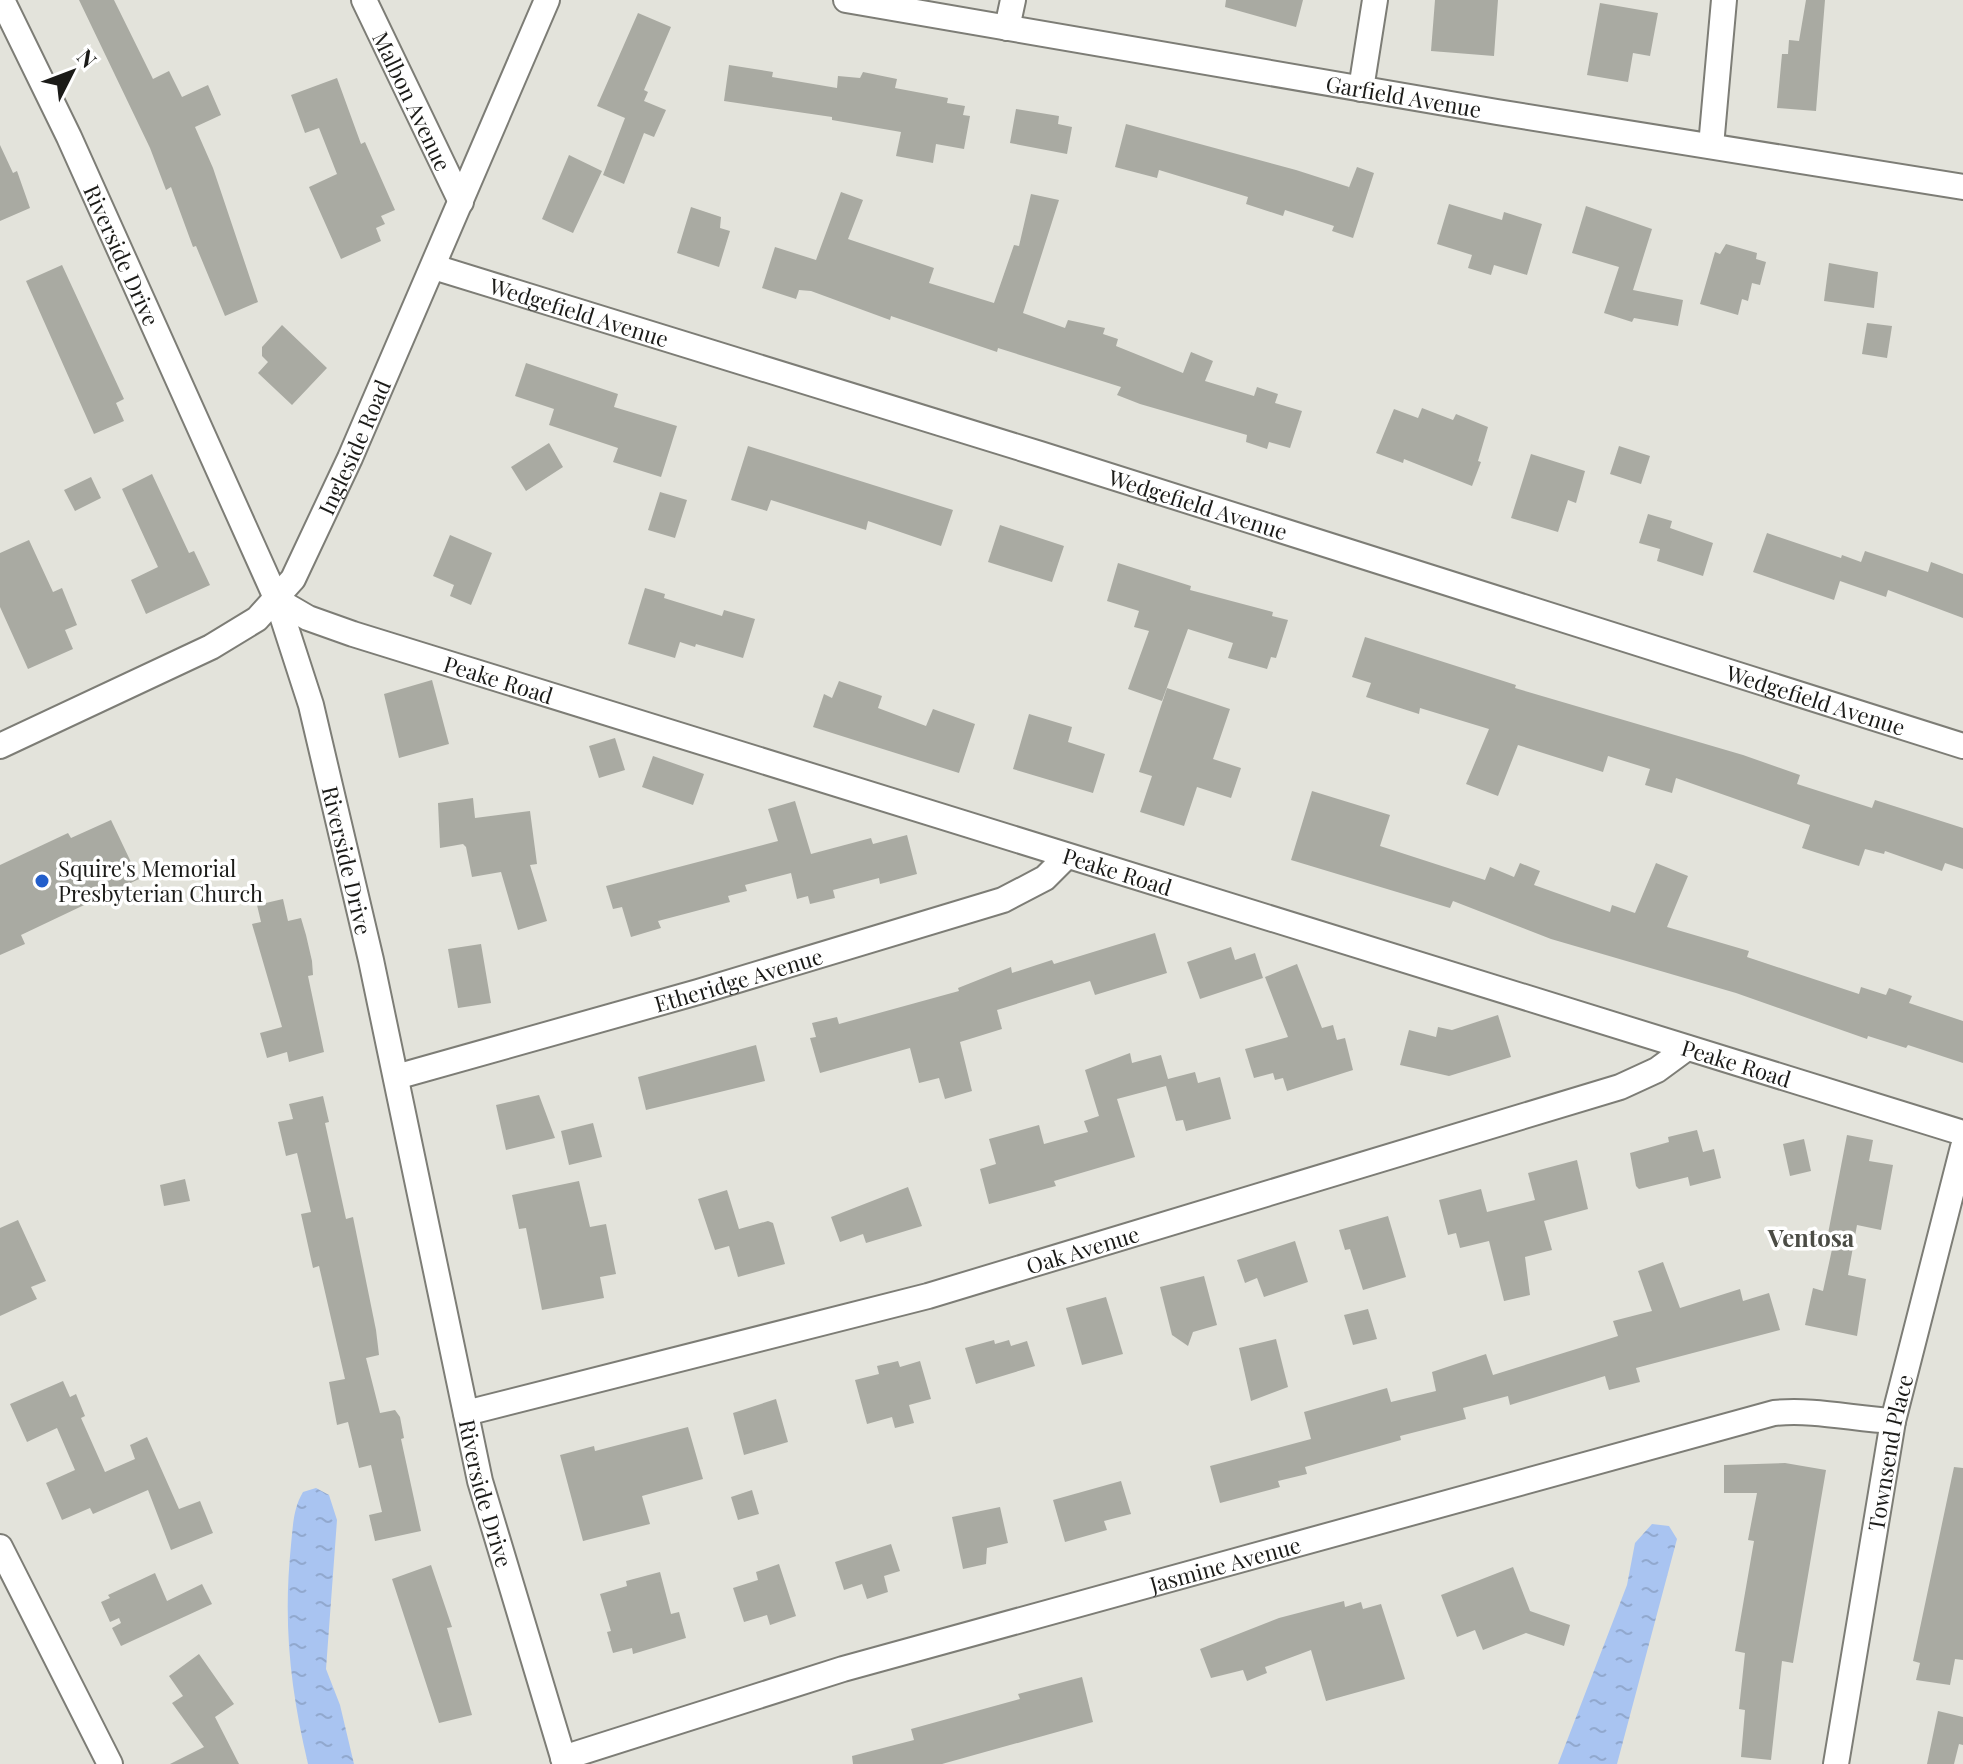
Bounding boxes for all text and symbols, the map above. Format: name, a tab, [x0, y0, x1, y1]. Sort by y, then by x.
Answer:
street label: Malbon Avenue	[366, 26, 459, 176]
north arrow	[32, 32, 112, 112]
text: N	[71, 42, 104, 74]
street label: Garfield Avenue	[1324, 68, 1484, 124]
street label: Riverside Drive	[77, 180, 167, 331]
street label: Wedgefield Avenue	[485, 270, 673, 354]
street label: Ingleside Road	[310, 375, 397, 520]
street label: Wedgefield Avenue	[1104, 461, 1291, 546]
street label: Peake Road	[440, 648, 557, 710]
street label: Wedgefield Avenue	[1722, 657, 1909, 742]
street label: Riverside Drive	[316, 783, 380, 938]
street label: Peake Road	[1059, 840, 1176, 902]
place label: Squire's Memorial Presbyterian Church	[58, 853, 263, 908]
marker: Squire's Memorial Presbyterian Church	[33, 872, 51, 890]
street label: Etheridge Avenue	[651, 940, 826, 1019]
street label: Peake Road	[1678, 1032, 1795, 1094]
street label: Oak Avenue	[1022, 1218, 1143, 1281]
district label: Ventosa	[1767, 1221, 1855, 1253]
street label: Townsend Place	[1860, 1371, 1919, 1533]
street label: Riverside Drive	[453, 1417, 520, 1571]
street label: Jasmine Avenue	[1145, 1529, 1304, 1599]

